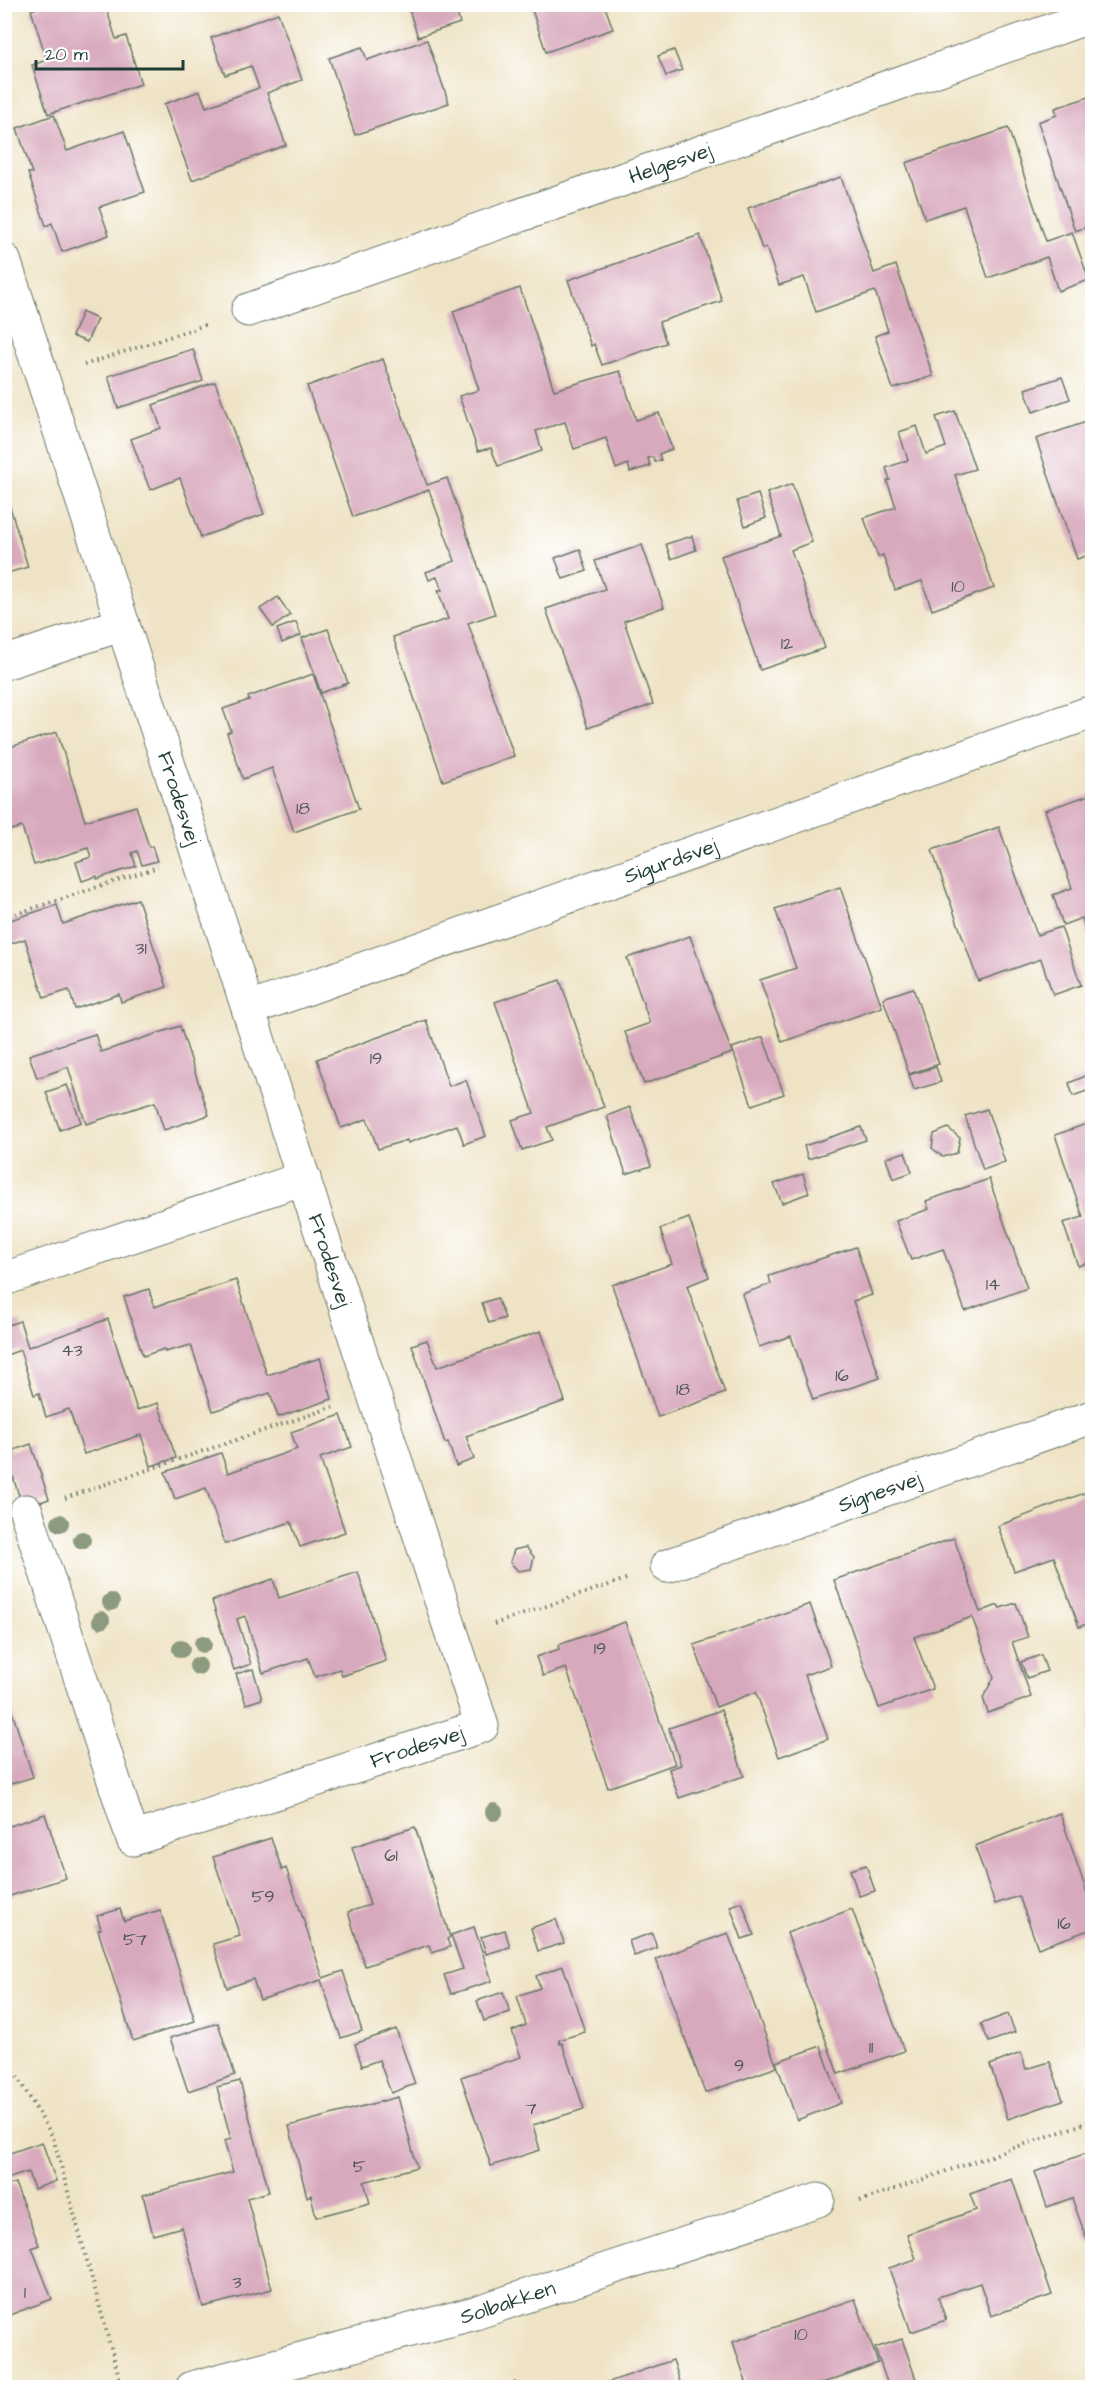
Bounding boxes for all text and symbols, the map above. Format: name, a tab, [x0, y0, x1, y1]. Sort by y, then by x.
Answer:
scale bar	[36, 33, 183, 71]
text: 20 m	[45, 42, 88, 67]
street label: Helgesvej	[625, 135, 716, 191]
house number: 10	[951, 574, 965, 599]
house number: 12	[781, 631, 794, 656]
street label: Frodesvej	[151, 748, 208, 849]
house number: 18	[296, 796, 310, 821]
street label: Sigurdsvej	[620, 831, 721, 890]
house number: 31	[135, 936, 147, 961]
house number: 19	[370, 1046, 382, 1071]
street label: Frodesvej	[301, 1210, 359, 1311]
house number: 14	[986, 1272, 1000, 1297]
house number: 43	[61, 1338, 83, 1363]
house number: 16	[835, 1363, 849, 1388]
house number: 18	[676, 1377, 690, 1402]
street label: Signesvej	[834, 1464, 925, 1519]
house number: 19	[594, 1636, 606, 1661]
street label: Frodesvej	[367, 1718, 468, 1776]
house number: 61	[384, 1843, 398, 1868]
house number: 59	[252, 1884, 275, 1909]
house number: 16	[1057, 1911, 1071, 1936]
house number: 57	[123, 1927, 147, 1952]
house number: 11	[869, 2035, 873, 2060]
house number: 9	[734, 2053, 744, 2078]
house number: 7	[525, 2096, 537, 2121]
house number: 5	[353, 2154, 366, 2179]
house number: 3	[232, 2270, 242, 2295]
street label: Solbakken	[457, 2273, 559, 2331]
house number: 1	[24, 2280, 26, 2305]
house number: 10	[794, 2322, 808, 2347]

